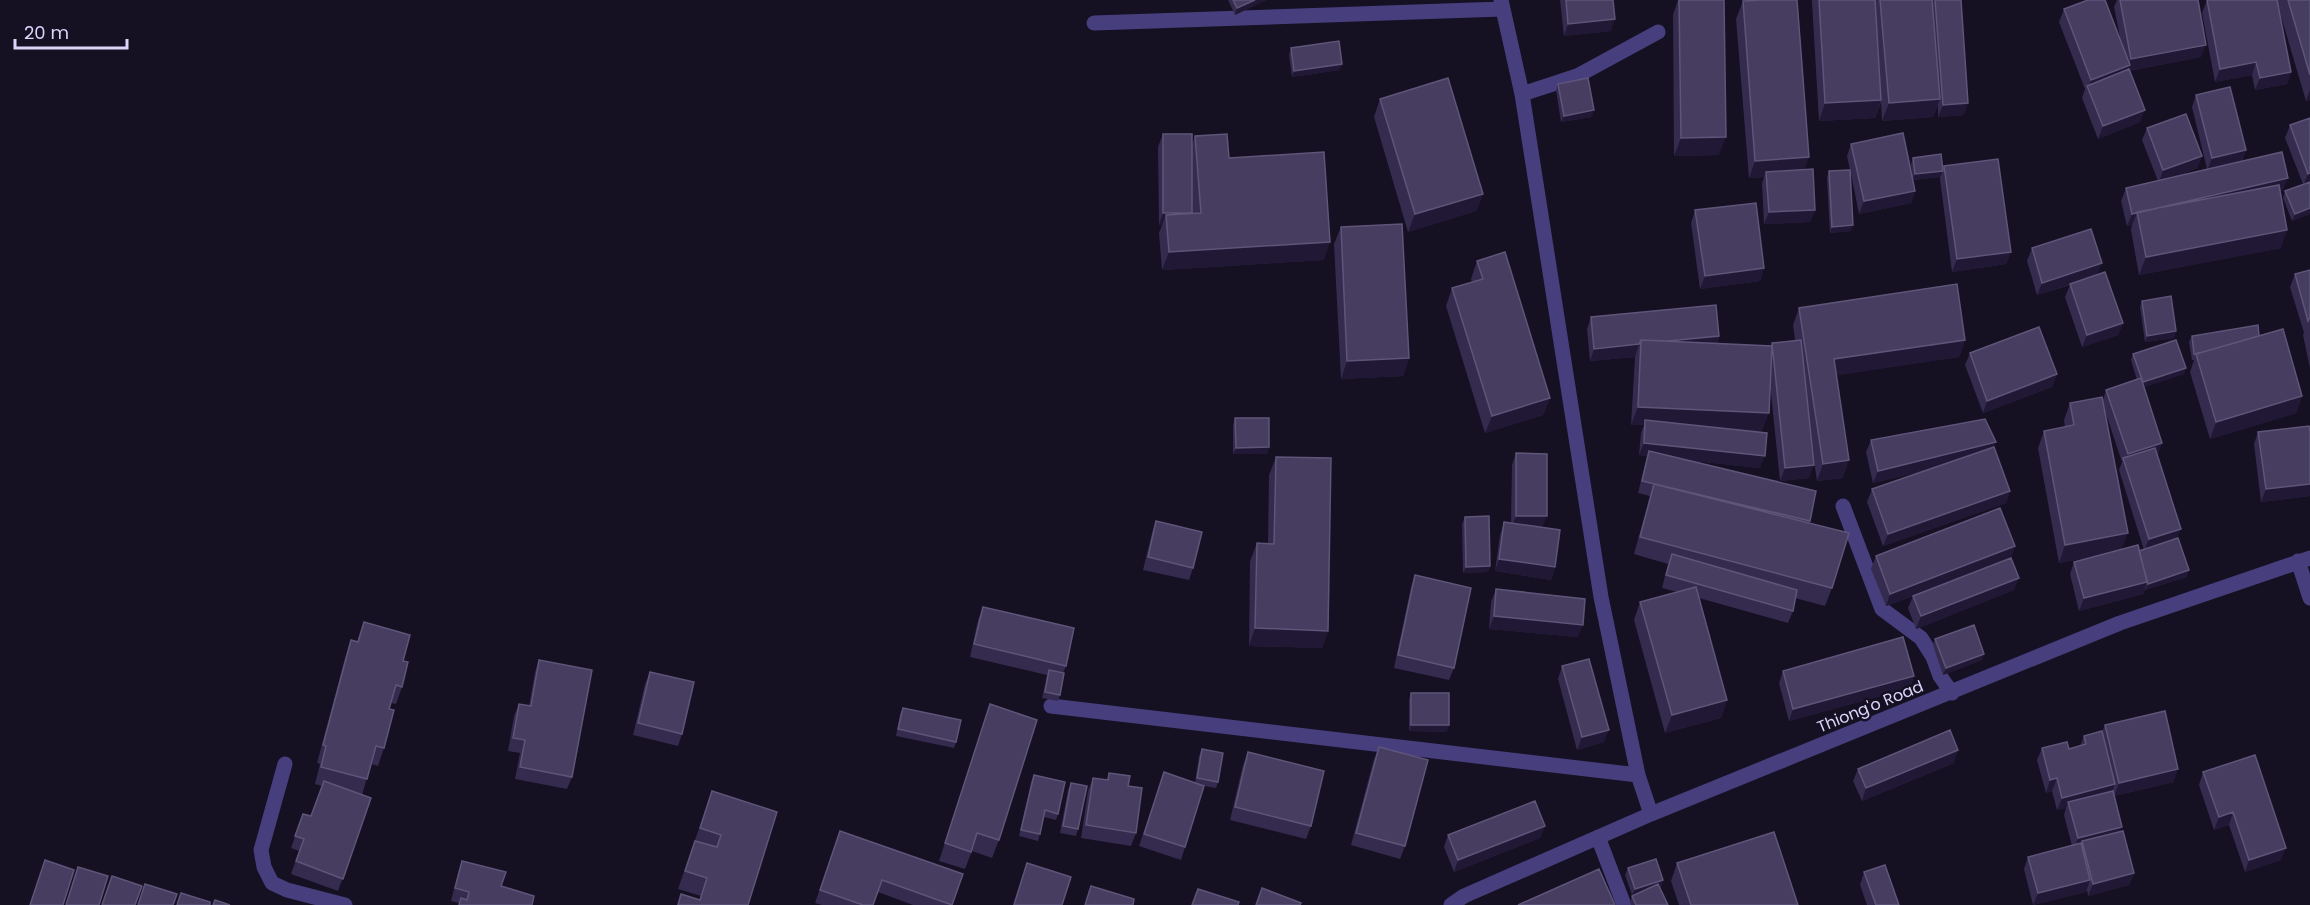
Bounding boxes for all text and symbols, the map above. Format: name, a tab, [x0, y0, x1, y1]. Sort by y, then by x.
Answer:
scale bar	[15, 12, 128, 50]
text: 20 m	[24, 20, 69, 45]
street label: Thiong'o Road	[1814, 675, 1927, 738]

